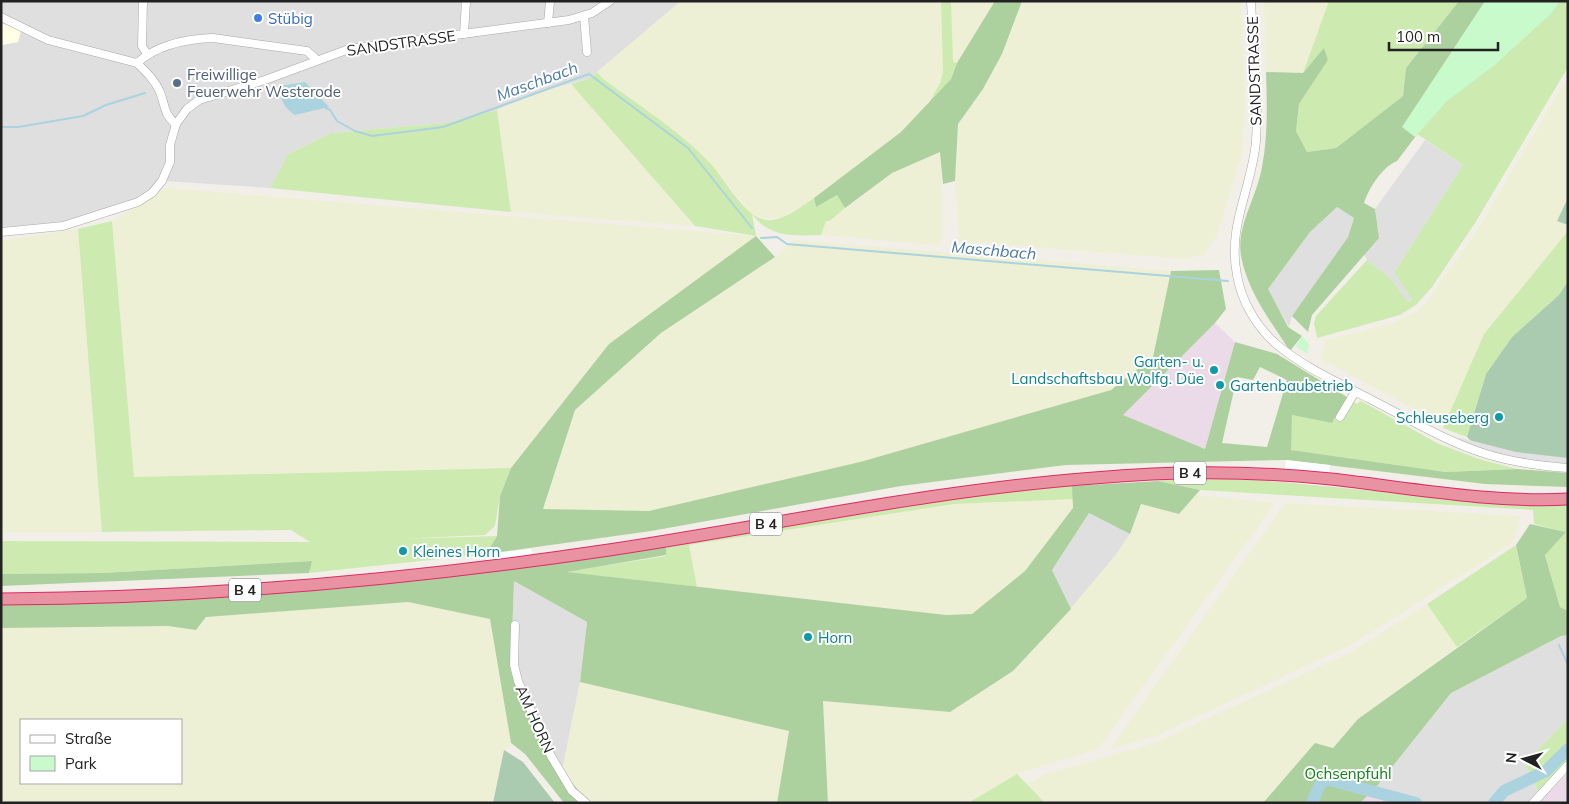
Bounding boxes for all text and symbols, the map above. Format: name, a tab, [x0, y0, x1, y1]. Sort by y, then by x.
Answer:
place label: Stübig	[268, 9, 313, 28]
marker: Stübig	[252, 12, 264, 24]
street label: SANDSTRASSE	[1243, 16, 1265, 126]
scale bar	[1389, 20, 1498, 52]
street label: SANDSTRASSE	[345, 26, 457, 60]
text: 100 m	[1396, 27, 1440, 46]
water label: Maschbach	[494, 57, 580, 105]
place label: Freiwillige Feuerwehr Westerode	[187, 65, 341, 101]
marker: Freiwillige Feuerwehr Westerode	[171, 77, 183, 89]
water label: Maschbach	[951, 236, 1037, 264]
place label: Garten- u. Landschaftsbau Wolfg. Düe	[1011, 352, 1204, 388]
marker: Garten- u. Landschaftsbau Wolfg. Düe	[1208, 364, 1220, 376]
place label: Gartenbaubetrieb	[1230, 376, 1353, 395]
marker: Gartenbaubetrieb	[1214, 379, 1226, 391]
place label: Schleuseberg	[1396, 408, 1489, 427]
marker: Schleuseberg	[1493, 411, 1505, 423]
road number: B 4	[1174, 462, 1206, 484]
road number: B 4	[750, 512, 782, 536]
place label: Kleines Horn	[413, 542, 500, 561]
marker: Kleines Horn	[397, 545, 409, 557]
road number: B 4	[229, 578, 261, 602]
place label: Horn	[818, 628, 852, 647]
marker: Horn	[802, 631, 814, 643]
street label: AM HORN	[512, 682, 558, 756]
legend	[20, 719, 182, 784]
text: Straße	[65, 729, 112, 748]
north arrow	[1499, 734, 1549, 784]
text: N	[1502, 751, 1521, 764]
text: Park	[65, 754, 97, 773]
park label: Ochsenpfuhl	[1304, 764, 1392, 783]

